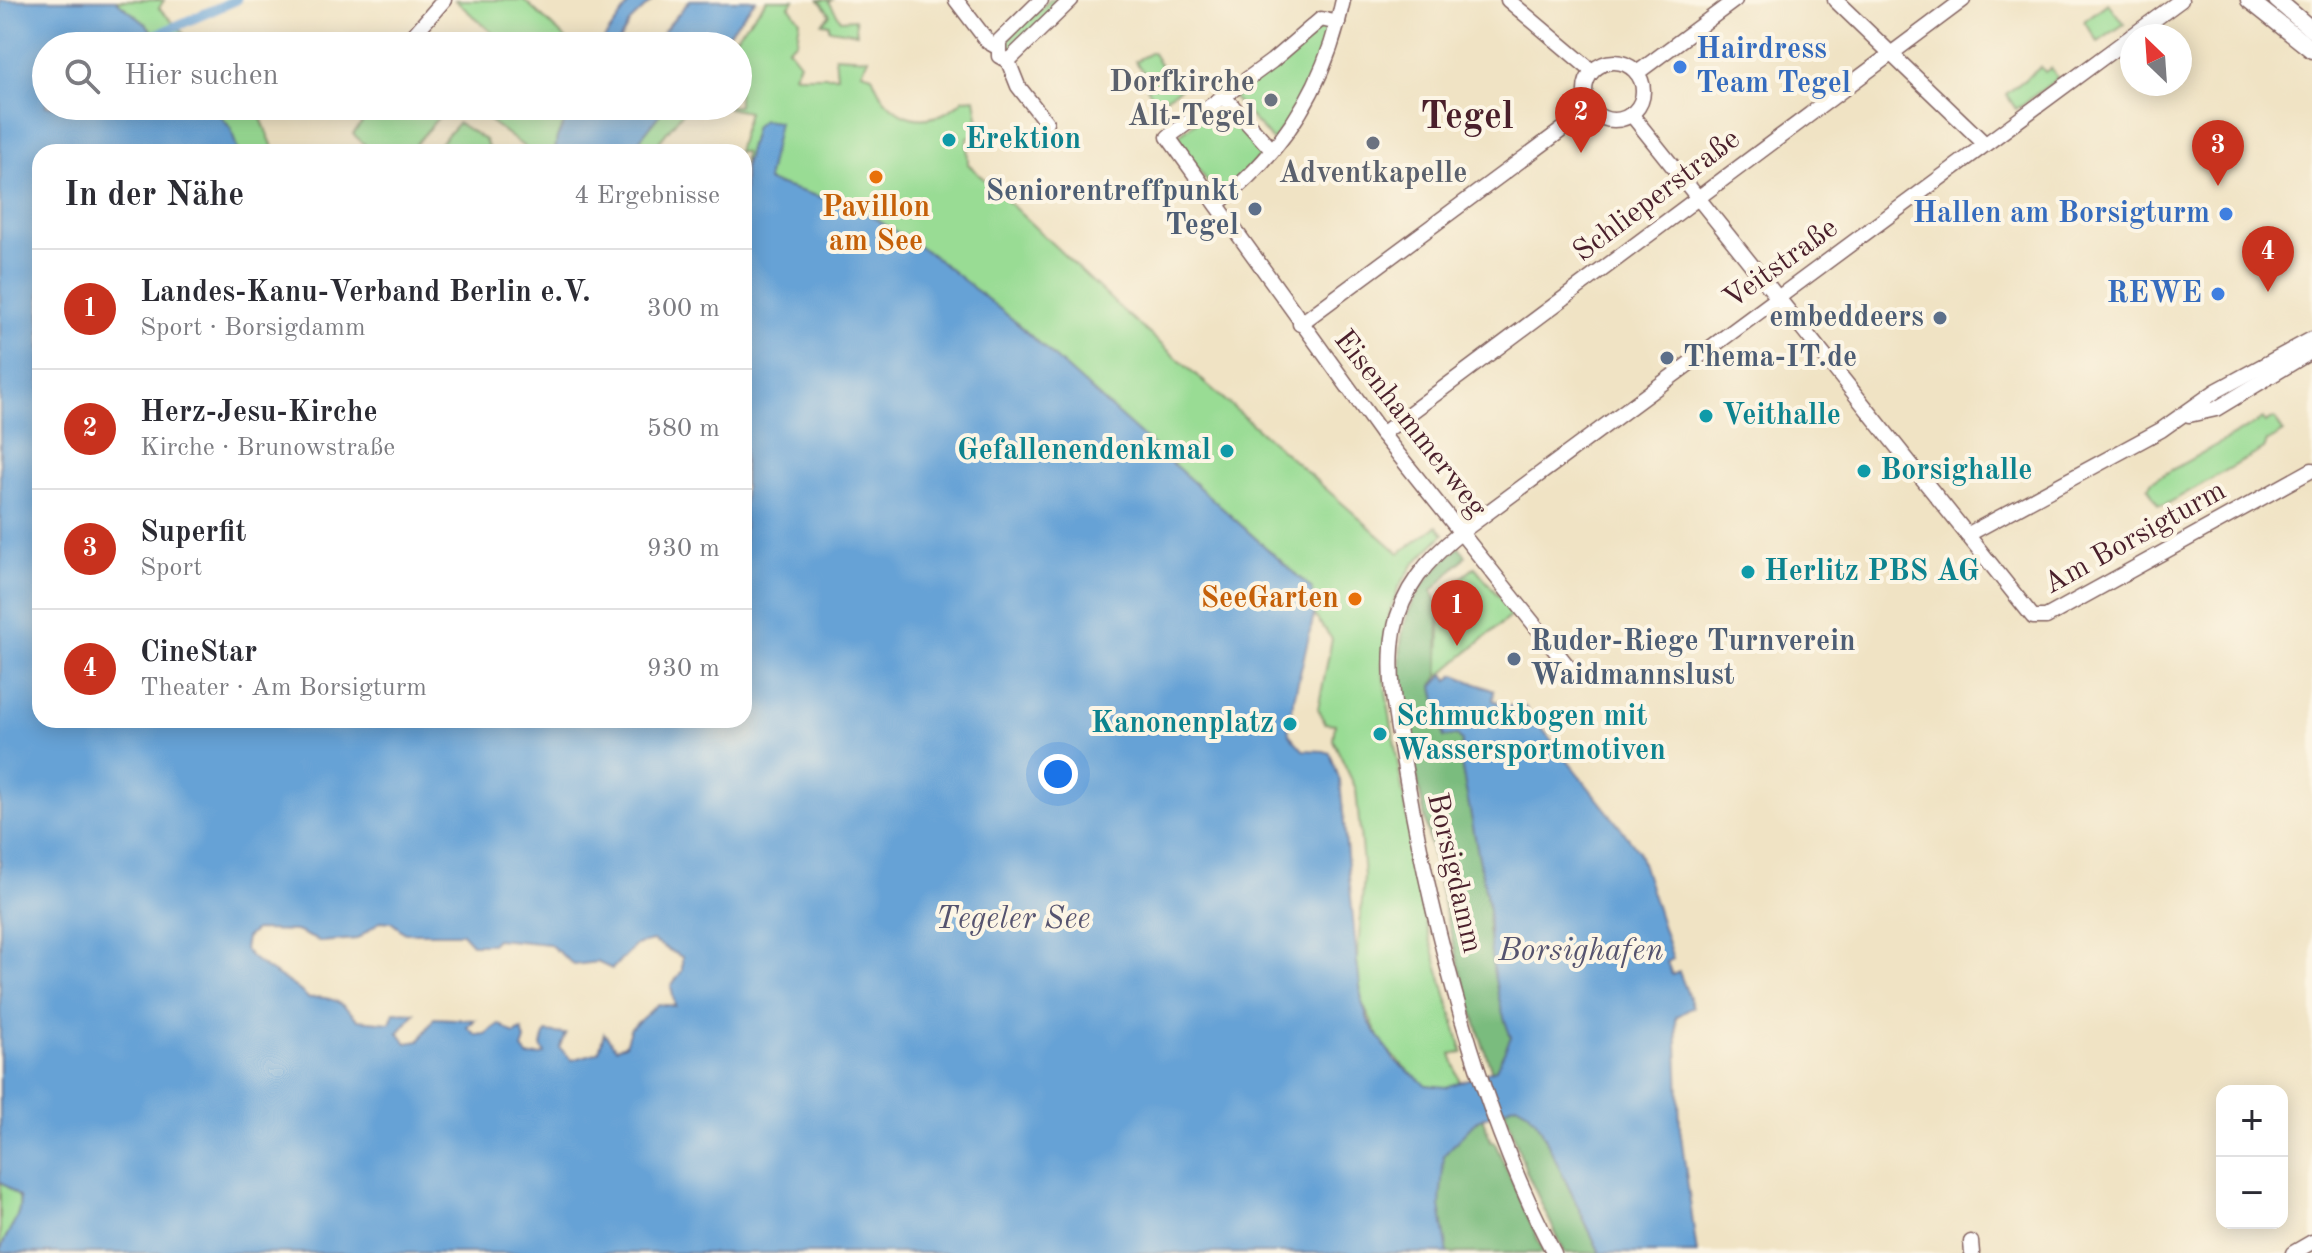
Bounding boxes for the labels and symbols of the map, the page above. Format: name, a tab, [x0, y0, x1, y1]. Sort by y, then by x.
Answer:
north arrow	[2120, 24, 2192, 96]
place label: Hairdress Team Tegel	[1696, 35, 1851, 99]
marker: Hairdress Team Tegel	[1671, 58, 1689, 76]
place label: Dorfkirche Alt-Tegel	[1109, 68, 1255, 132]
pin: 2	[1555, 87, 1607, 153]
marker: Dorfkirche Alt-Tegel	[1262, 91, 1280, 109]
district label: Tegel	[1420, 99, 1514, 137]
pin: 3	[2192, 120, 2244, 186]
street label: Schlieperstraße	[1568, 124, 1746, 268]
place label: Erektion	[965, 125, 1081, 155]
marker: Erektion	[940, 131, 958, 149]
marker: Adventkapelle	[1364, 134, 1382, 152]
place label: Adventkapelle	[1279, 159, 1467, 189]
marker: Pavillon am See	[867, 168, 885, 186]
place label: Seniorentreffpunkt Tegel	[985, 177, 1239, 241]
place label: Pavillon am See	[822, 193, 930, 257]
place label: Hallen am Borsigturm	[1912, 199, 2210, 229]
marker: Seniorentreffpunkt Tegel	[1246, 200, 1264, 218]
marker: Hallen am Borsigturm	[2217, 205, 2235, 223]
street label: Veitstraße	[1718, 213, 1844, 315]
pin: 4	[2242, 226, 2294, 292]
place label: REWE	[2106, 279, 2202, 309]
marker: REWE	[2209, 285, 2227, 303]
place label: embeddeers	[1769, 303, 1924, 333]
marker: embeddeers	[1931, 309, 1949, 327]
street label: Eisenhammerweg	[1328, 325, 1492, 523]
place label: Thema-IT.de	[1683, 343, 1857, 373]
marker: Thema-IT.de	[1658, 349, 1676, 367]
place label: Veithalle	[1722, 401, 1841, 431]
marker: Veithalle	[1697, 407, 1715, 425]
place label: Gefallenendenkmal	[957, 436, 1211, 466]
marker: Gefallenendenkmal	[1218, 442, 1236, 460]
place label: Borsighalle	[1880, 456, 2033, 486]
marker: Borsighalle	[1855, 462, 1873, 480]
street label: Am Borsigturm	[2039, 476, 2231, 600]
place label: Herlitz PBS AG	[1764, 557, 1979, 587]
marker: Herlitz PBS AG	[1739, 563, 1757, 581]
pin: 1	[1431, 580, 1483, 646]
place label: SeeGarten	[1200, 584, 1339, 614]
marker: SeeGarten	[1346, 590, 1364, 608]
place label: Ruder-Riege Turnverein Waidmannslust	[1530, 627, 1856, 691]
marker: Ruder-Riege Turnverein Waidmannslust	[1505, 650, 1523, 668]
place label: Schmuckbogen mit Wassersportmotiven	[1396, 702, 1666, 766]
place label: Kanonenplatz	[1091, 709, 1274, 739]
marker: Kanonenplatz	[1281, 715, 1299, 733]
marker: Schmuckbogen mit Wassersportmotiven	[1371, 725, 1389, 743]
your location	[1038, 754, 1078, 794]
street label: Borsigdamm	[1421, 790, 1487, 956]
water label: Tegeler See	[936, 904, 1090, 936]
water label: Borsighafen	[1497, 936, 1664, 968]

